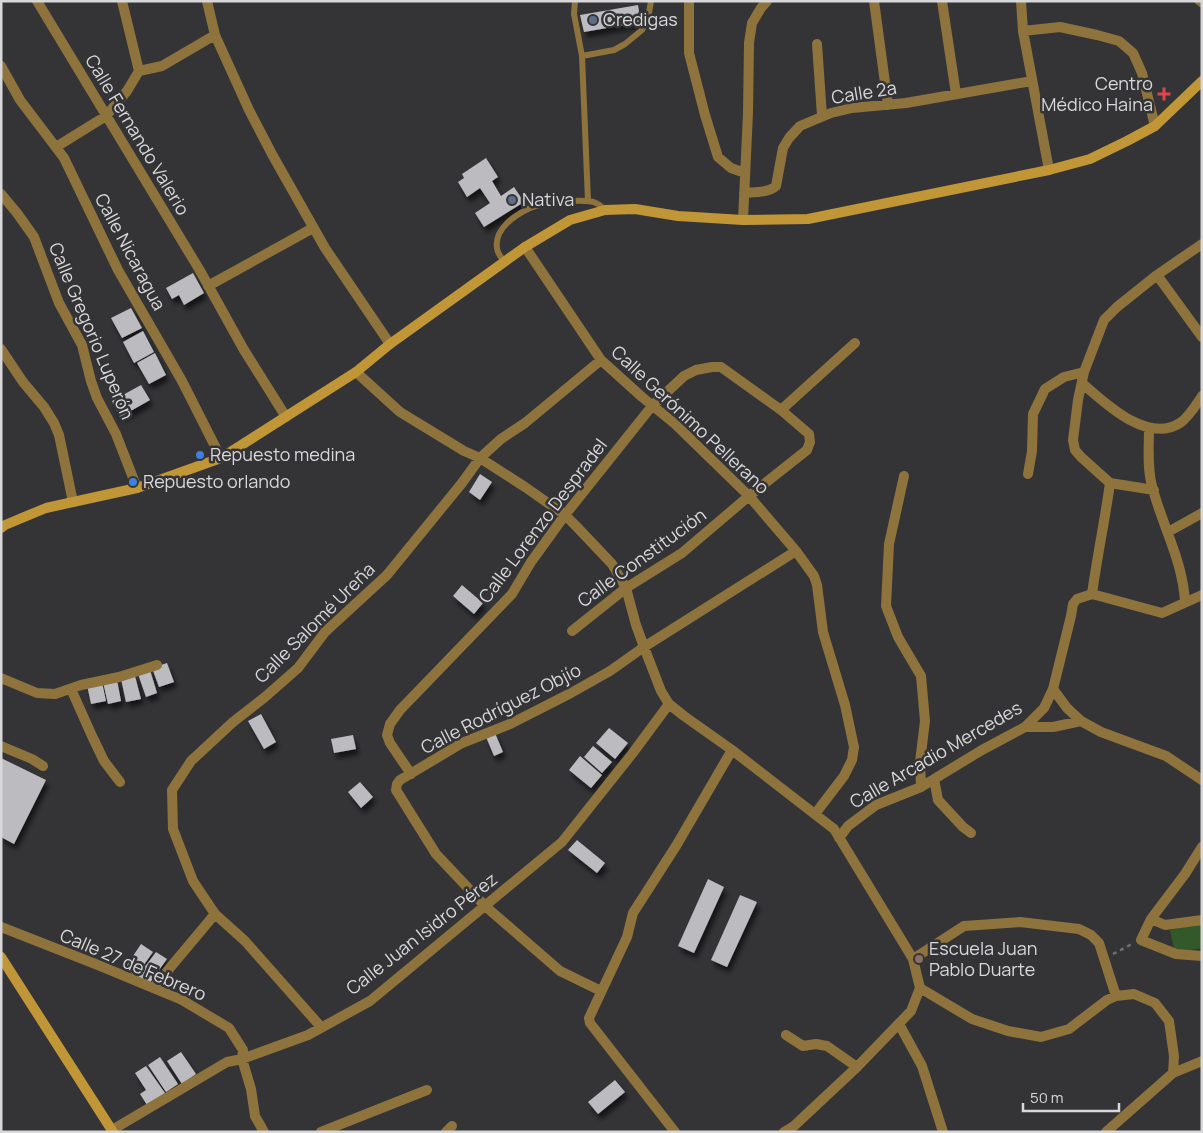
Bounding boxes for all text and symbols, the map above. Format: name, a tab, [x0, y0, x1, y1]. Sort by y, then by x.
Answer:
place label: Credigas	[603, 7, 678, 31]
marker: Credigas	[587, 14, 599, 26]
street label: Calle Fernando Valerio	[80, 50, 195, 219]
place label: Centro Médico Haina	[1041, 71, 1153, 116]
street label: Calle 2a	[830, 75, 898, 109]
marker: Centro Médico Haina	[1157, 87, 1171, 101]
place label: Nativa	[522, 187, 574, 211]
street label: Calle Nicaragua	[90, 189, 172, 314]
marker: Nativa	[506, 194, 518, 206]
street label: Calle Gregorio Luperón	[44, 239, 140, 423]
street label: Calle Gerónimo Pellerano	[607, 340, 775, 499]
street label: Calle Lorenzo Despradel	[472, 433, 612, 607]
place label: Repuesto medina	[210, 442, 355, 466]
marker: Repuesto medina	[194, 449, 206, 461]
place label: Repuesto orlando	[143, 469, 290, 493]
marker: Repuesto orlando	[127, 476, 139, 488]
street label: Calle Constitución	[572, 502, 711, 612]
street label: Calle Salomé Ureña	[249, 557, 380, 688]
street label: Calle Rodríguez Objío	[416, 657, 585, 759]
street label: Calle Arcadio Mercedes	[845, 695, 1026, 813]
street label: Calle Juan Isidro Pérez	[341, 867, 502, 1000]
street label: Calle 27 de Febrero	[57, 922, 210, 1006]
place label: Escuela Juan Pablo Duarte	[929, 936, 1037, 981]
marker: Escuela Juan Pablo Duarte	[913, 953, 925, 965]
scale bar	[1023, 1080, 1119, 1112]
text: 50 m	[1030, 1087, 1064, 1108]

